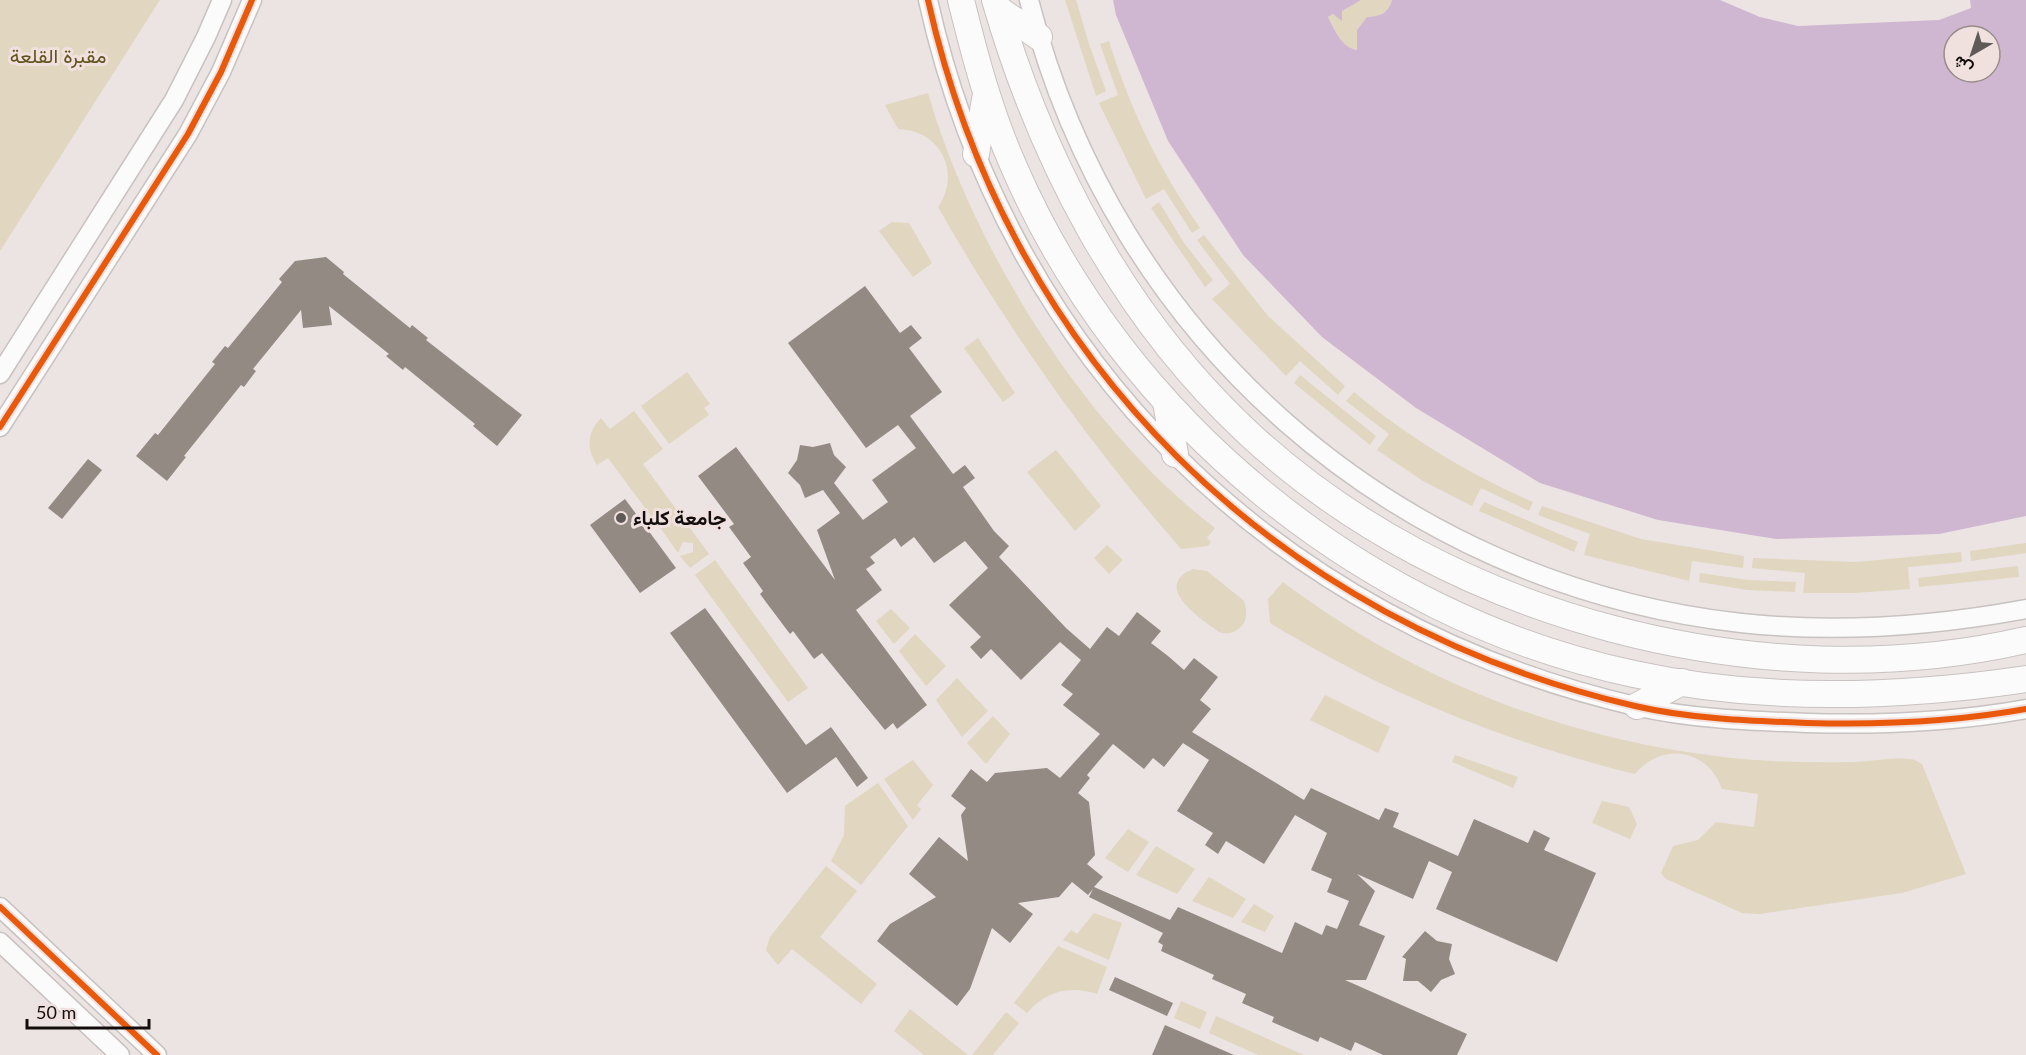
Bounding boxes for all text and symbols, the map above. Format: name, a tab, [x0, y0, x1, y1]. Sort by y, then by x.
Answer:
north arrow	[1942, 24, 2002, 84]
park label: مقبرة القلعة	[10, 43, 106, 69]
text: ش	[1949, 52, 1976, 79]
place label: جامعة كلباء	[633, 505, 726, 530]
marker: جامعة كلباء	[614, 511, 628, 525]
scale bar	[27, 992, 148, 1030]
text: 50 m	[36, 1001, 76, 1023]

